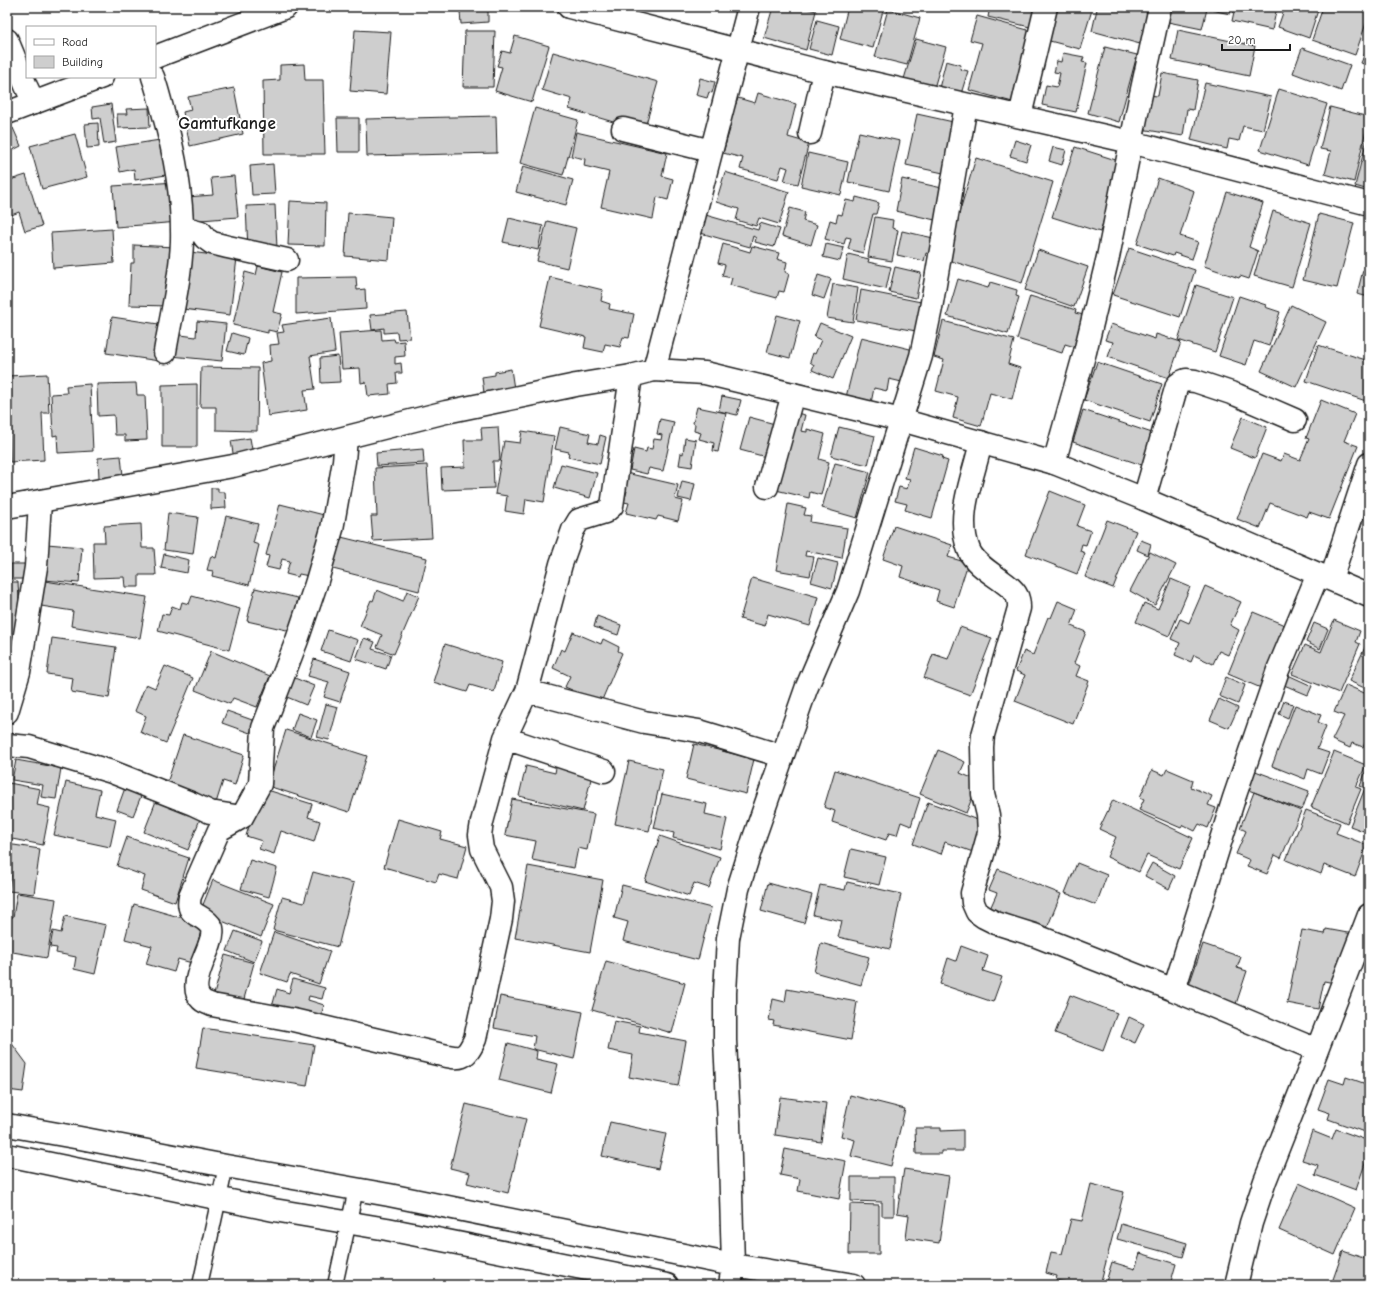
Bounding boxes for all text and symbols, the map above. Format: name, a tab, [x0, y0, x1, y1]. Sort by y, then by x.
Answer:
legend	[26, 26, 156, 78]
scale bar	[1222, 26, 1290, 52]
text: 20 m	[1228, 33, 1256, 47]
text: Road	[62, 35, 88, 49]
text: Building	[62, 55, 103, 69]
district label: Gamtufkange	[178, 114, 276, 133]

